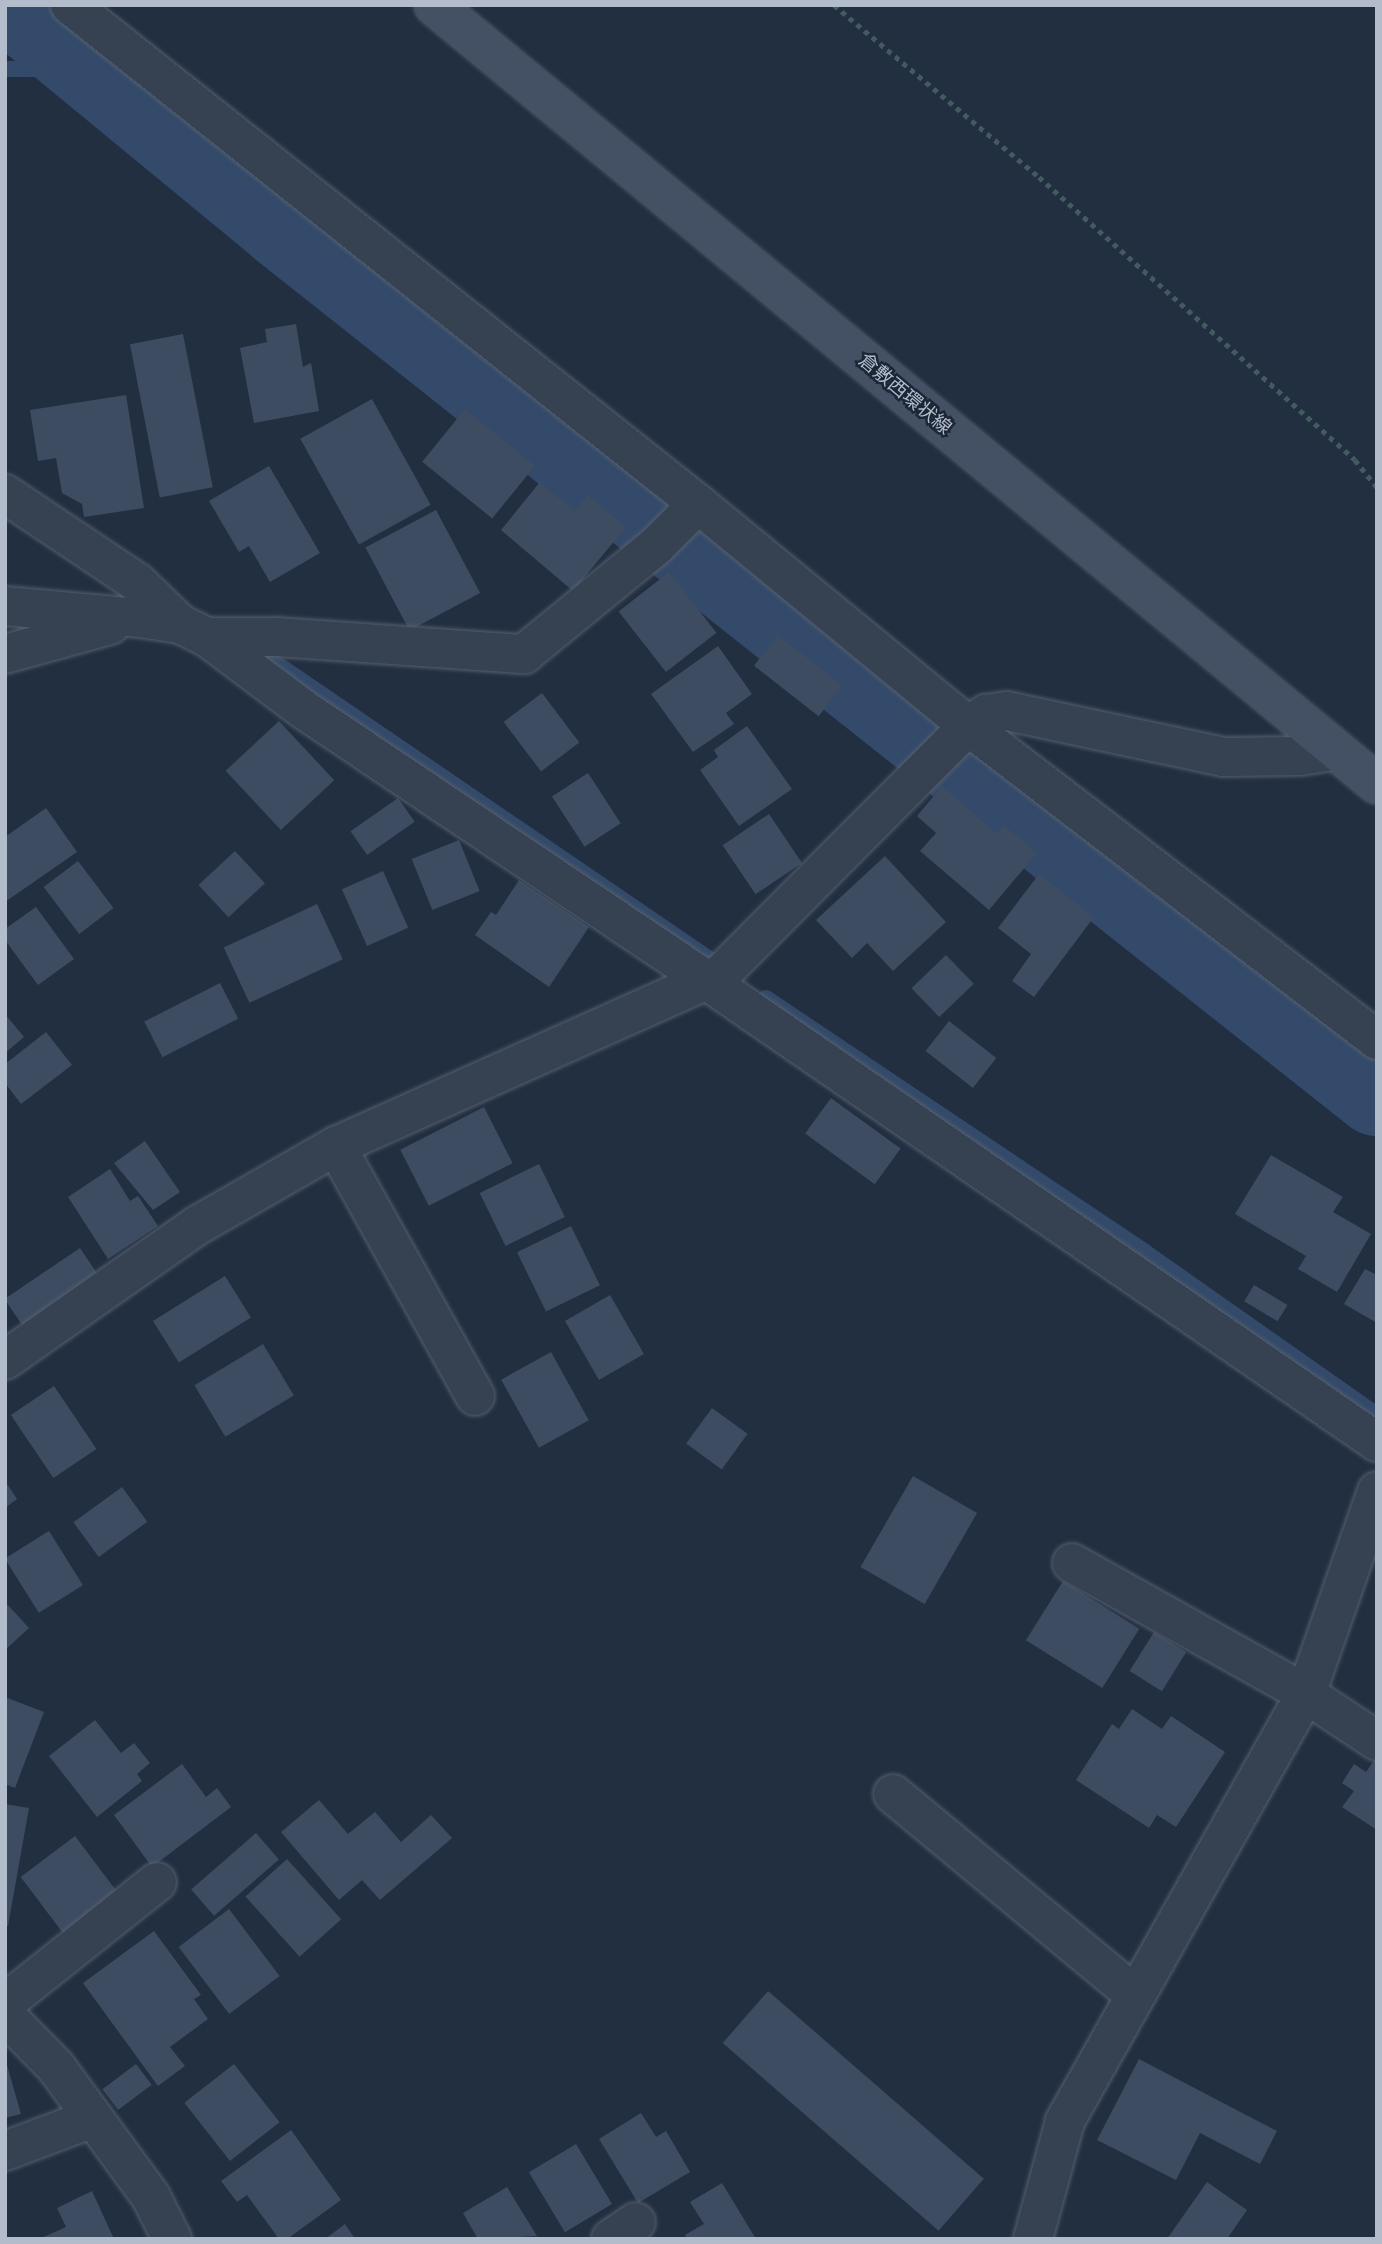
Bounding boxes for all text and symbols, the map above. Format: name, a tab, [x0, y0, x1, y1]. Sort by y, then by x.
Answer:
street label: 倉敷西環状線	[854, 349, 956, 439]

